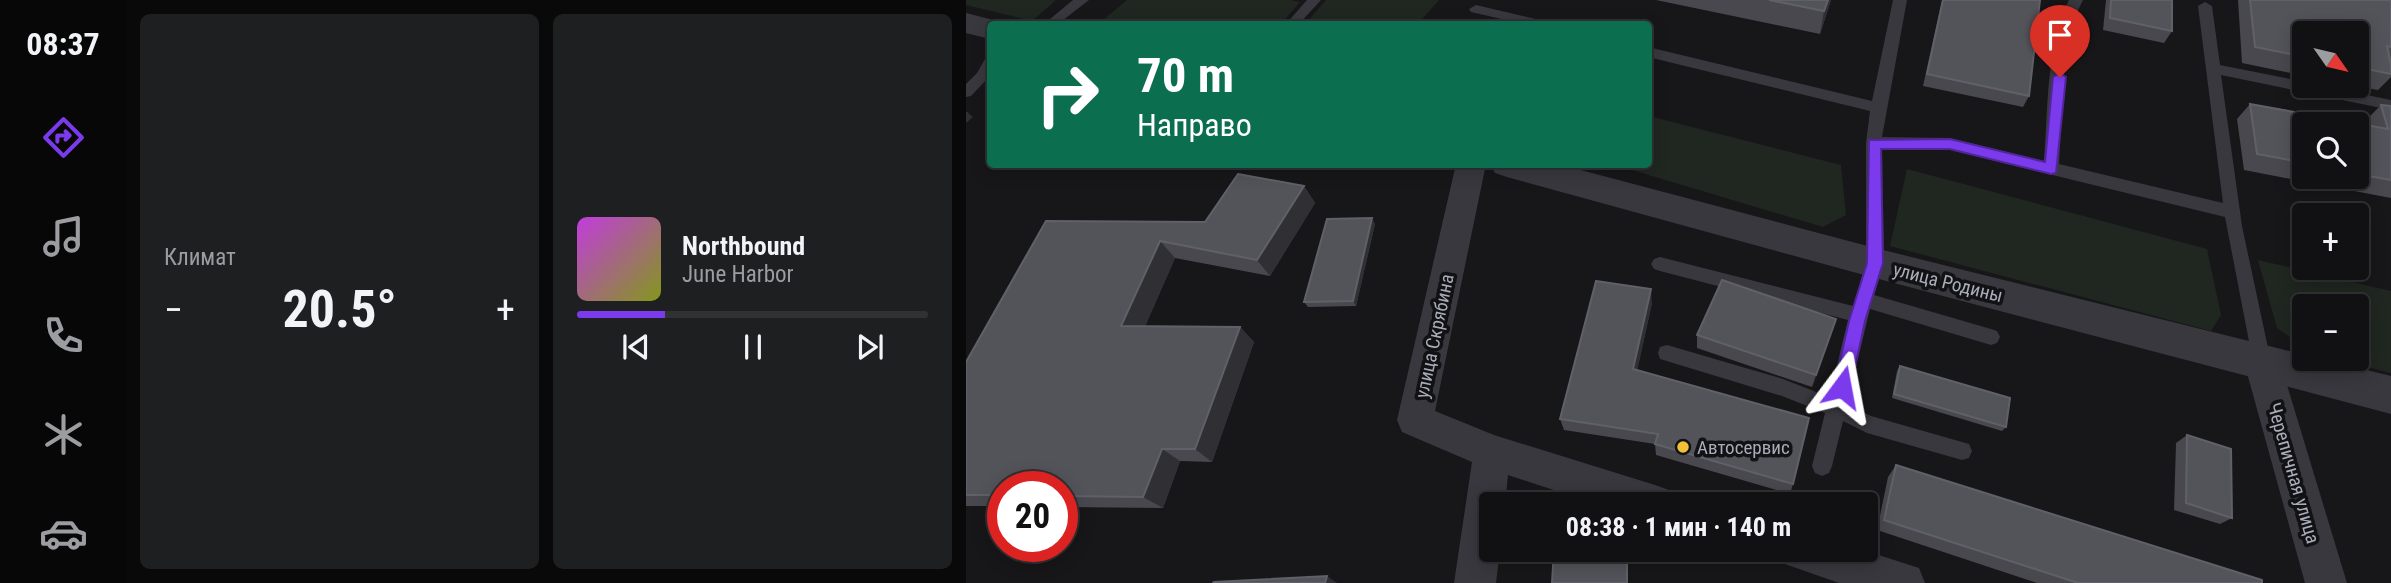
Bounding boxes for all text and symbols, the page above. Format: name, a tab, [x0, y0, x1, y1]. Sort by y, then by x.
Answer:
pin	[2030, 5, 2090, 77]
icon: arrive	[2041, 16, 2079, 54]
north arrow	[2292, 21, 2370, 98]
map controls	[2292, 21, 2369, 371]
text: 08:37	[26, 25, 100, 63]
text: 70 m	[1137, 47, 1234, 104]
icon: right	[1022, 49, 1113, 140]
text: Направо	[1137, 106, 1252, 144]
button: search	[2292, 112, 2369, 189]
icon: directions	[39, 113, 88, 162]
button: +	[2292, 203, 2369, 280]
icon: music	[39, 212, 88, 261]
text: Northbound	[682, 231, 805, 261]
text: Климат	[164, 244, 236, 271]
street label: улица Родины	[1891, 258, 2005, 307]
text: June Harbor	[682, 261, 794, 288]
street label: улица Скрябина	[1410, 272, 1459, 400]
text: 20.5°	[282, 279, 397, 340]
text: −	[164, 288, 183, 332]
text: +	[496, 288, 515, 332]
button: −	[2292, 294, 2369, 371]
icon: phone	[39, 311, 88, 360]
icon: previous	[617, 328, 655, 366]
icon: pause	[734, 328, 772, 366]
icon: next	[851, 328, 889, 366]
position arrow	[1805, 350, 1879, 424]
street label: Черепичная улица	[2262, 400, 2325, 546]
icon: climate	[39, 410, 88, 459]
place label: Автосервис	[1697, 436, 1790, 459]
marker: Автосервис	[1675, 439, 1691, 455]
speed limit sign: 20	[987, 471, 1078, 562]
icon: car	[39, 509, 88, 558]
text: 08:38 · 1 мин · 140 m	[1566, 512, 1791, 542]

